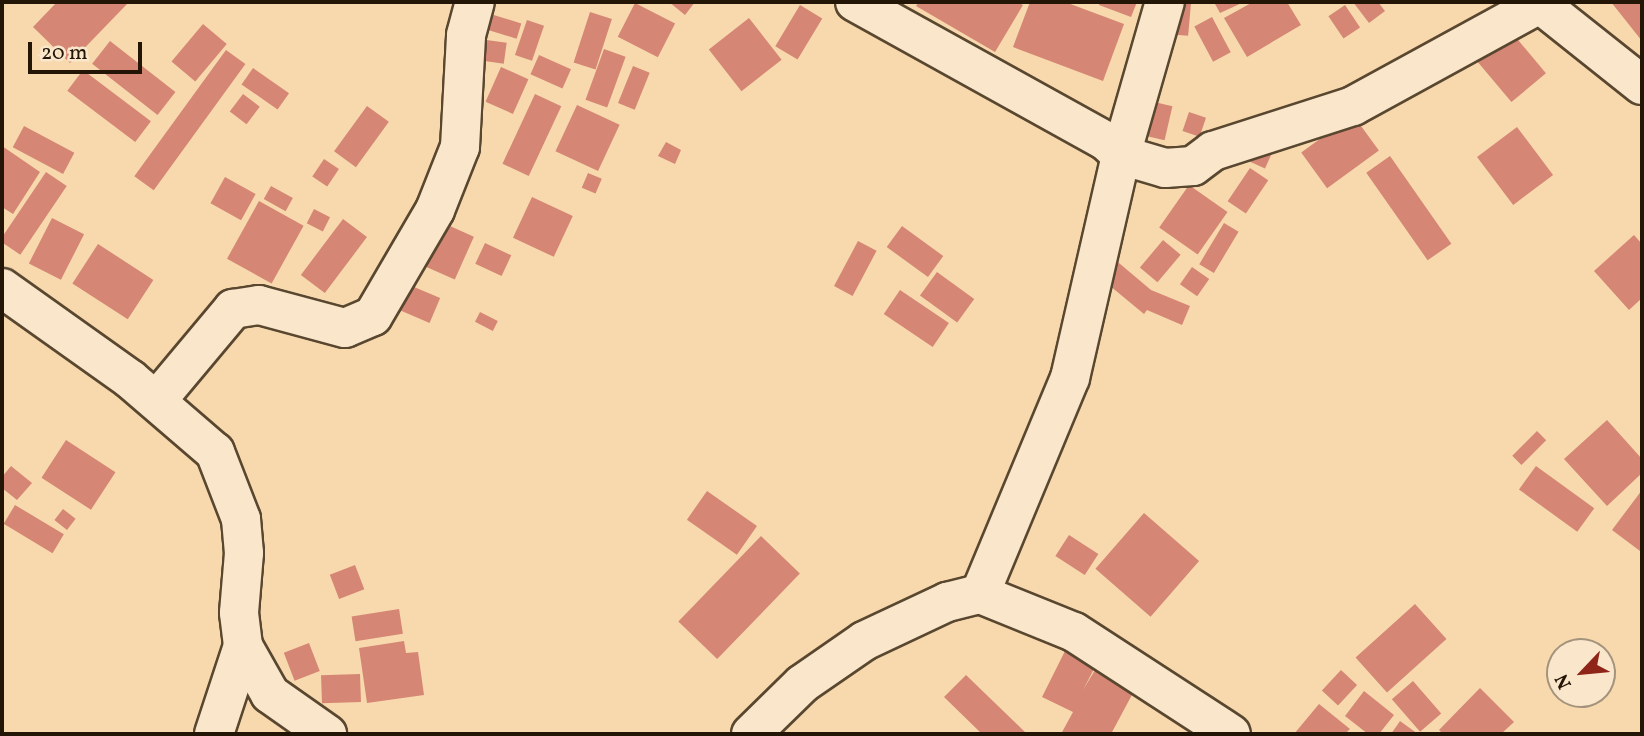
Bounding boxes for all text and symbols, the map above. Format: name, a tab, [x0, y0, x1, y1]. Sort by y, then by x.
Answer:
scale bar	[32, 28, 145, 72]
text: 20 m	[41, 39, 87, 68]
north arrow	[1546, 638, 1616, 708]
text: N	[1549, 669, 1579, 693]

